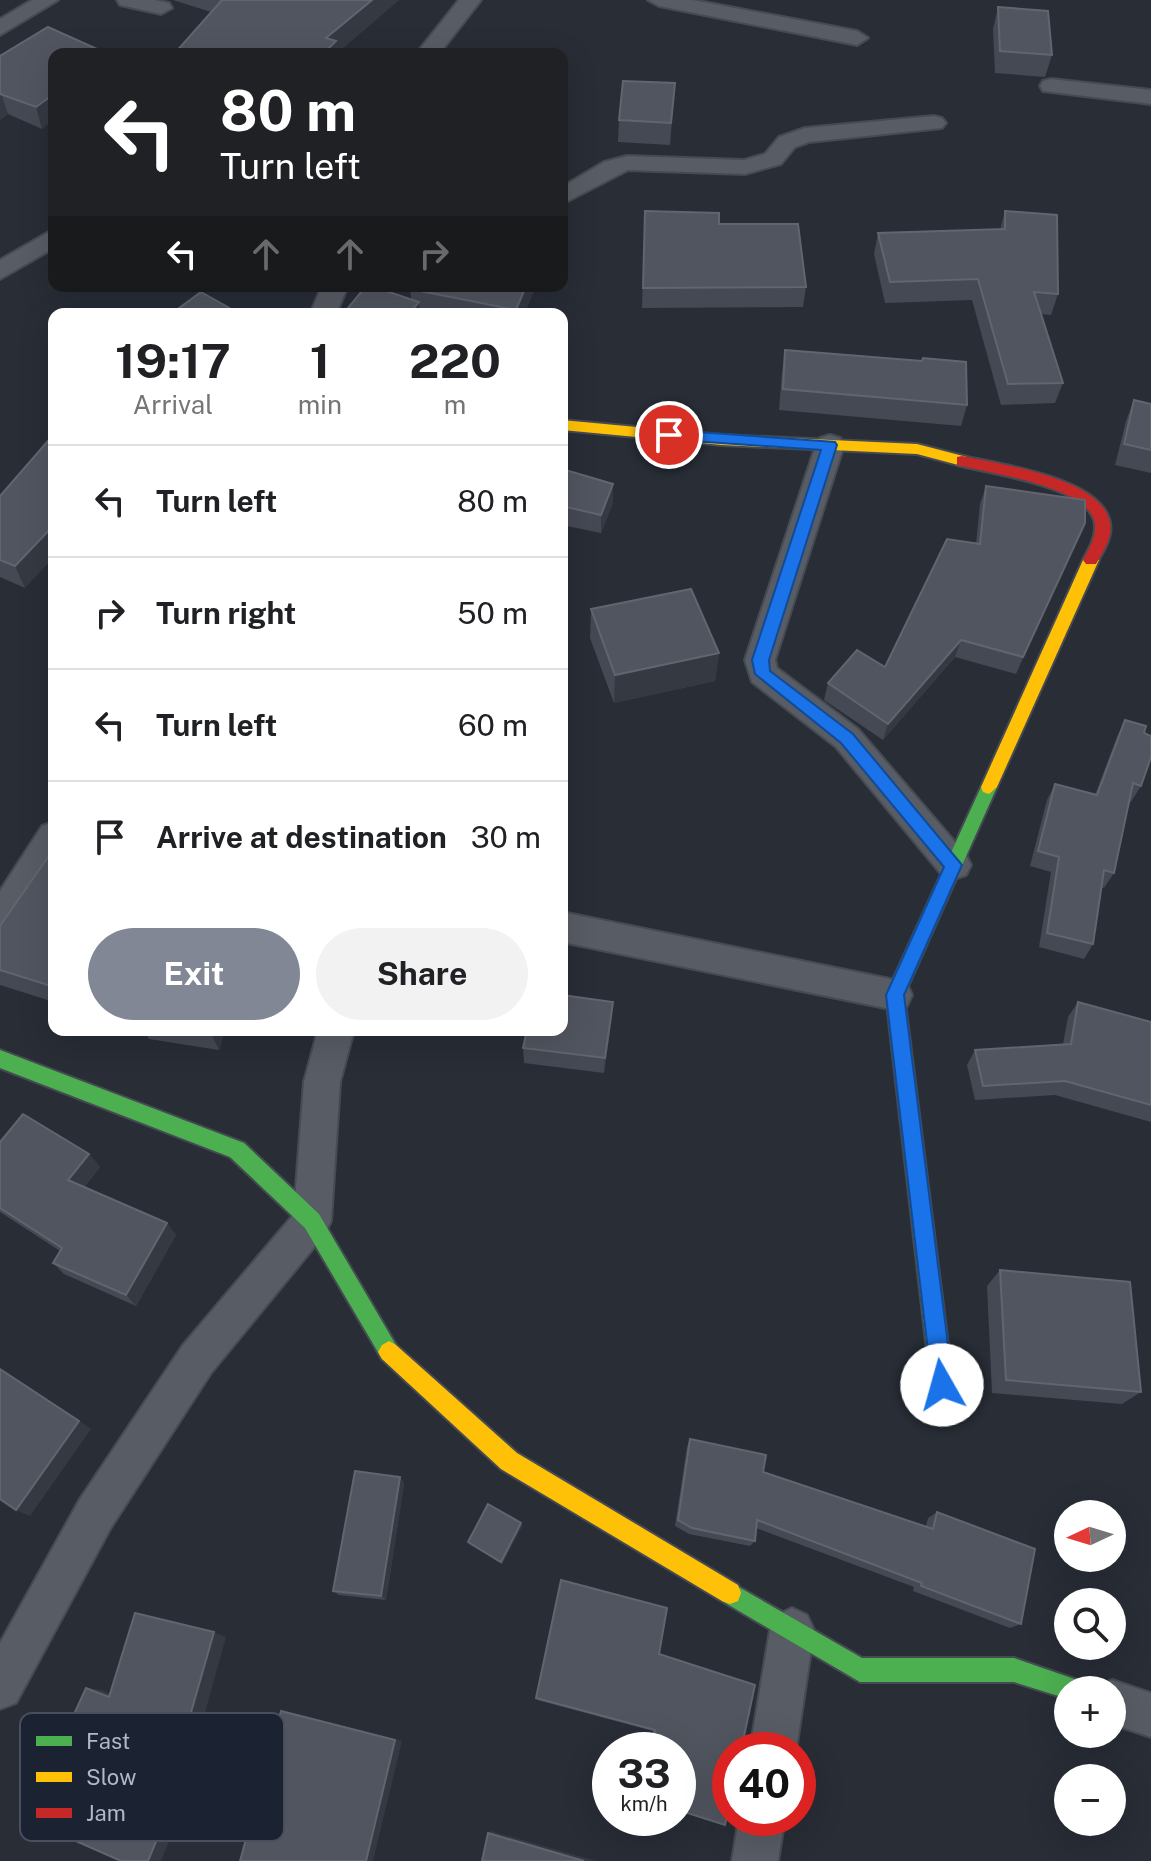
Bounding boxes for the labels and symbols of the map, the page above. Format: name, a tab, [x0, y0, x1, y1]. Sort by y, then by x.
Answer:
pin	[635, 401, 703, 469]
position arrow	[900, 1343, 984, 1427]
north arrow	[1054, 1500, 1126, 1572]
legend	[20, 1713, 284, 1841]
text: Fast	[86, 1728, 130, 1754]
speed limit sign: 40	[712, 1732, 816, 1836]
text: Slow	[86, 1764, 136, 1790]
text: Jam	[86, 1800, 126, 1826]

